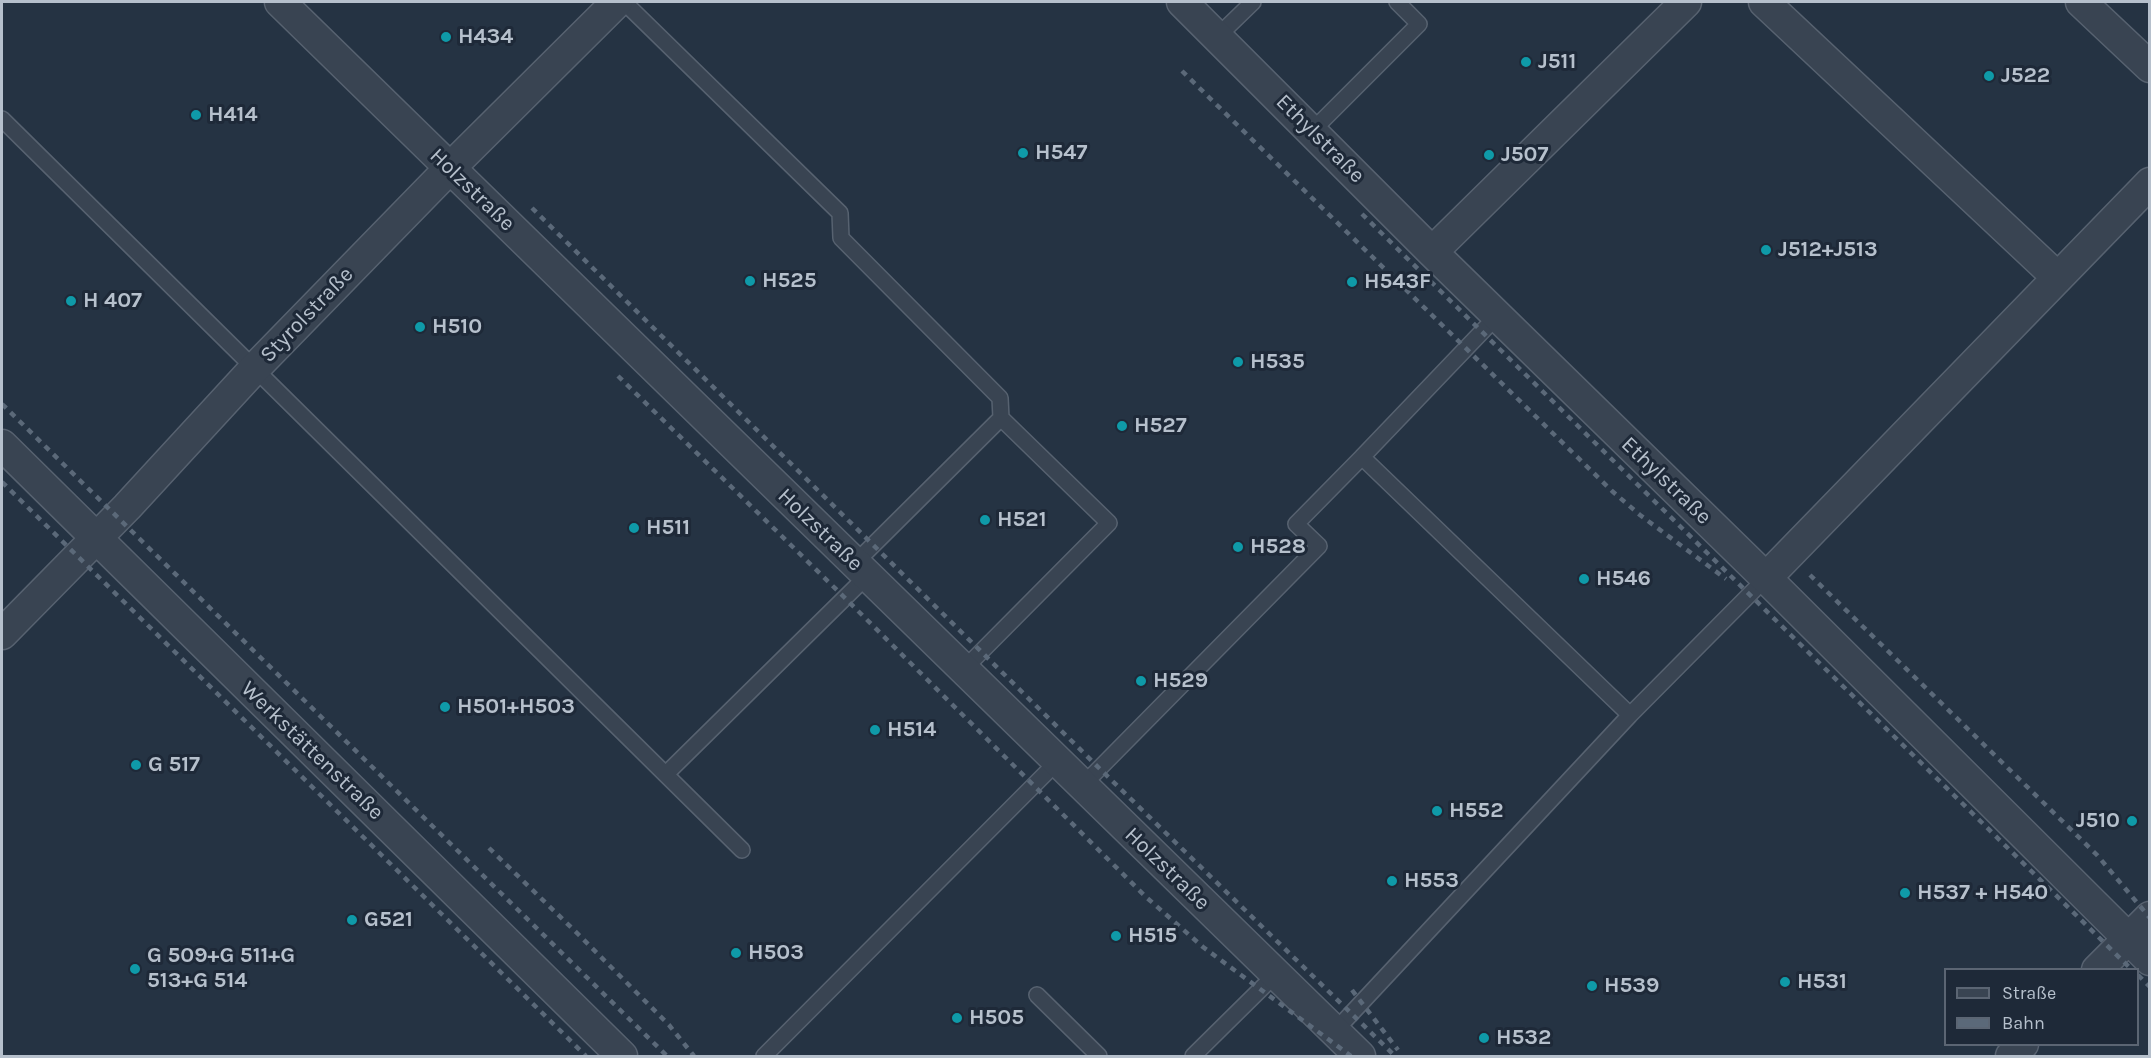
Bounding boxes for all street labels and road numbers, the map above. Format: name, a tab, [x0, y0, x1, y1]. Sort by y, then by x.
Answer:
street label: Ethylstraße	[1270, 89, 1370, 189]
street label: Holzstraße	[424, 143, 520, 237]
street label: Styrolstraße	[255, 262, 359, 368]
street label: Ethylstraße	[1615, 432, 1717, 530]
street label: Holzstraße	[772, 483, 868, 577]
street label: Werkstättenstraße	[235, 676, 389, 826]
street label: Holzstraße	[1119, 822, 1215, 916]

